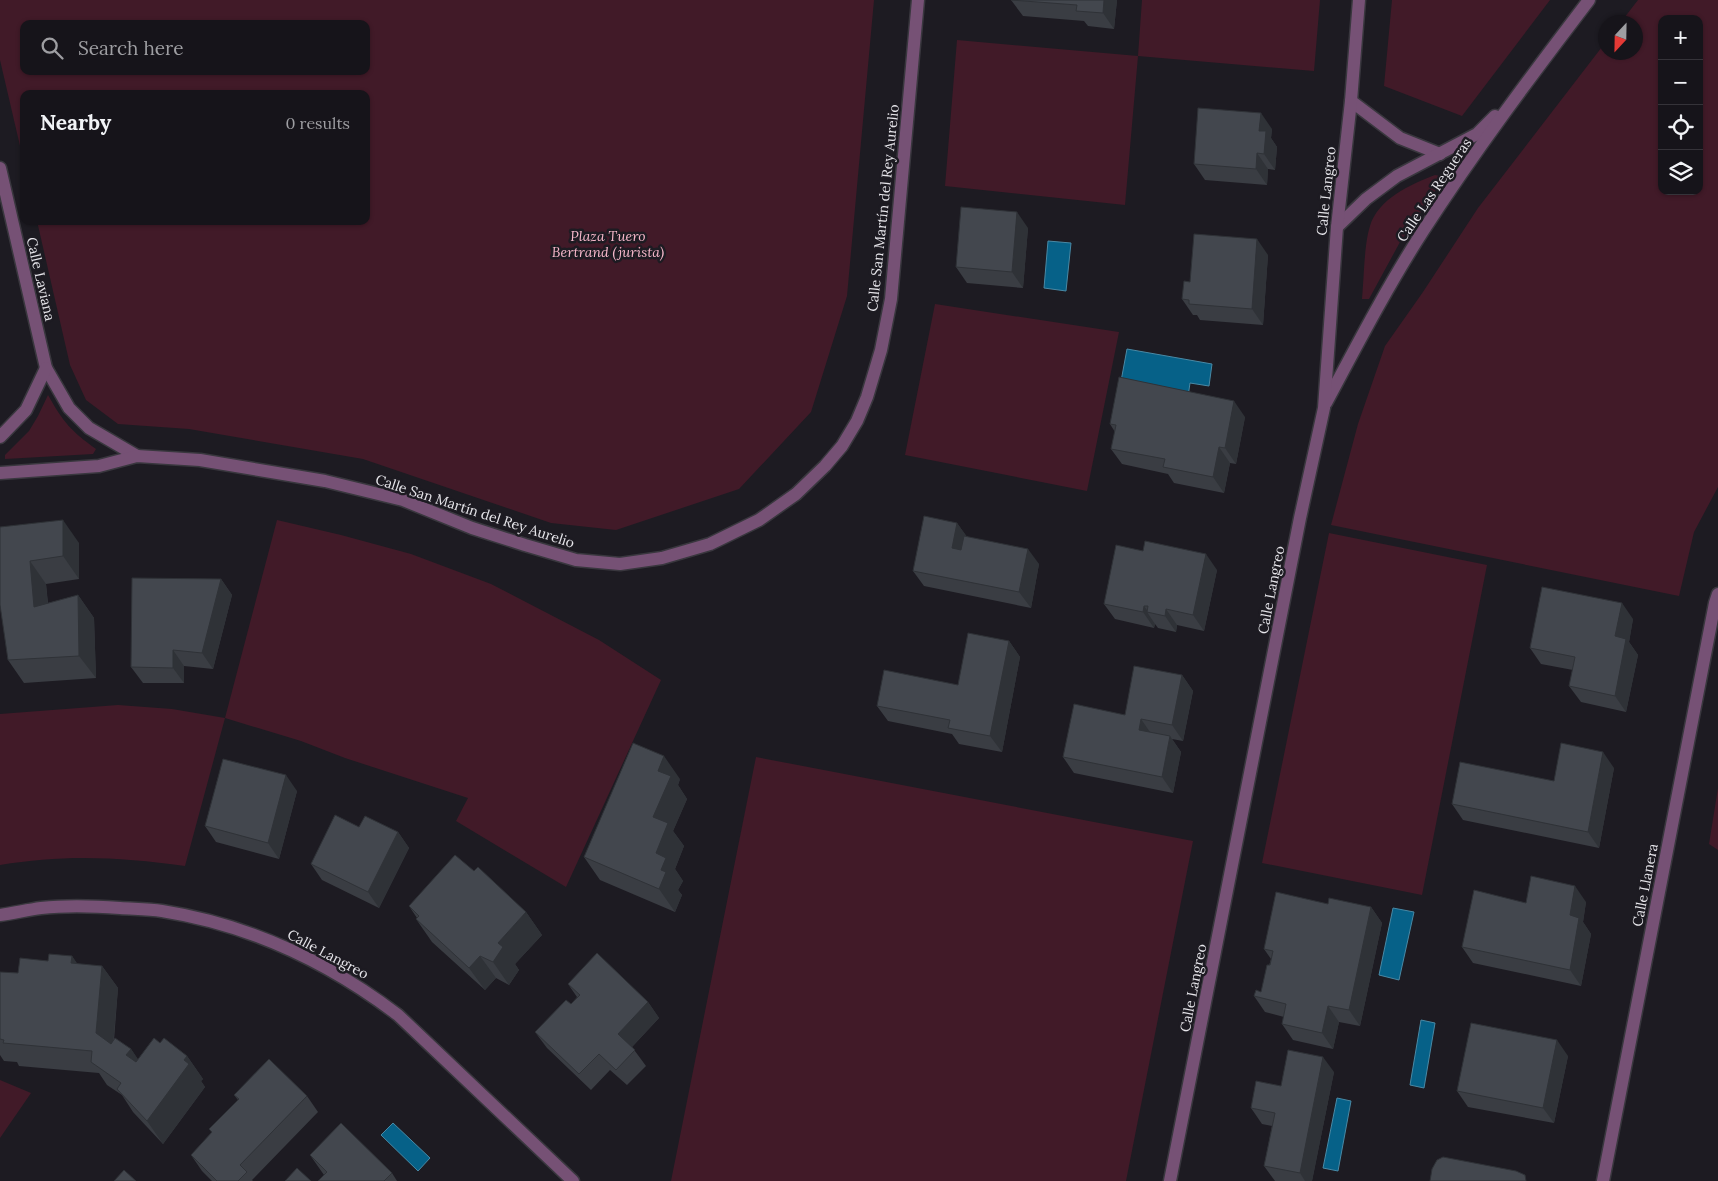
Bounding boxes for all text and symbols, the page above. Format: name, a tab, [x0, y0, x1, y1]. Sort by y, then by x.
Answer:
north arrow	[1598, 15, 1643, 60]
map controls	[1658, 15, 1703, 195]
button: +	[1658, 15, 1703, 60]
search box	[20, 20, 370, 75]
icon: search	[38, 34, 66, 62]
text: Search here	[78, 36, 184, 60]
button: −	[1658, 60, 1703, 105]
street label: Calle San Martín del Rey Aurelio	[863, 103, 903, 313]
button: locate	[1658, 105, 1703, 150]
text: Nearby	[40, 109, 111, 136]
text: 0 results	[285, 113, 350, 133]
street label: Calle Las Regueras	[1393, 135, 1475, 245]
street label: Calle Langreo	[1312, 146, 1340, 236]
button: layers	[1658, 150, 1703, 195]
park label: Plaza Tuero Bertrand (jurista)	[552, 227, 664, 261]
street label: Calle Laviana	[23, 235, 59, 323]
street label: Calle San Martín del Rey Aurelio	[373, 470, 577, 552]
street label: Calle Langreo	[1254, 544, 1288, 636]
street label: Calle Llanera	[1628, 842, 1662, 928]
street label: Calle Langreo	[284, 925, 372, 983]
street label: Calle Langreo	[1176, 942, 1210, 1034]

